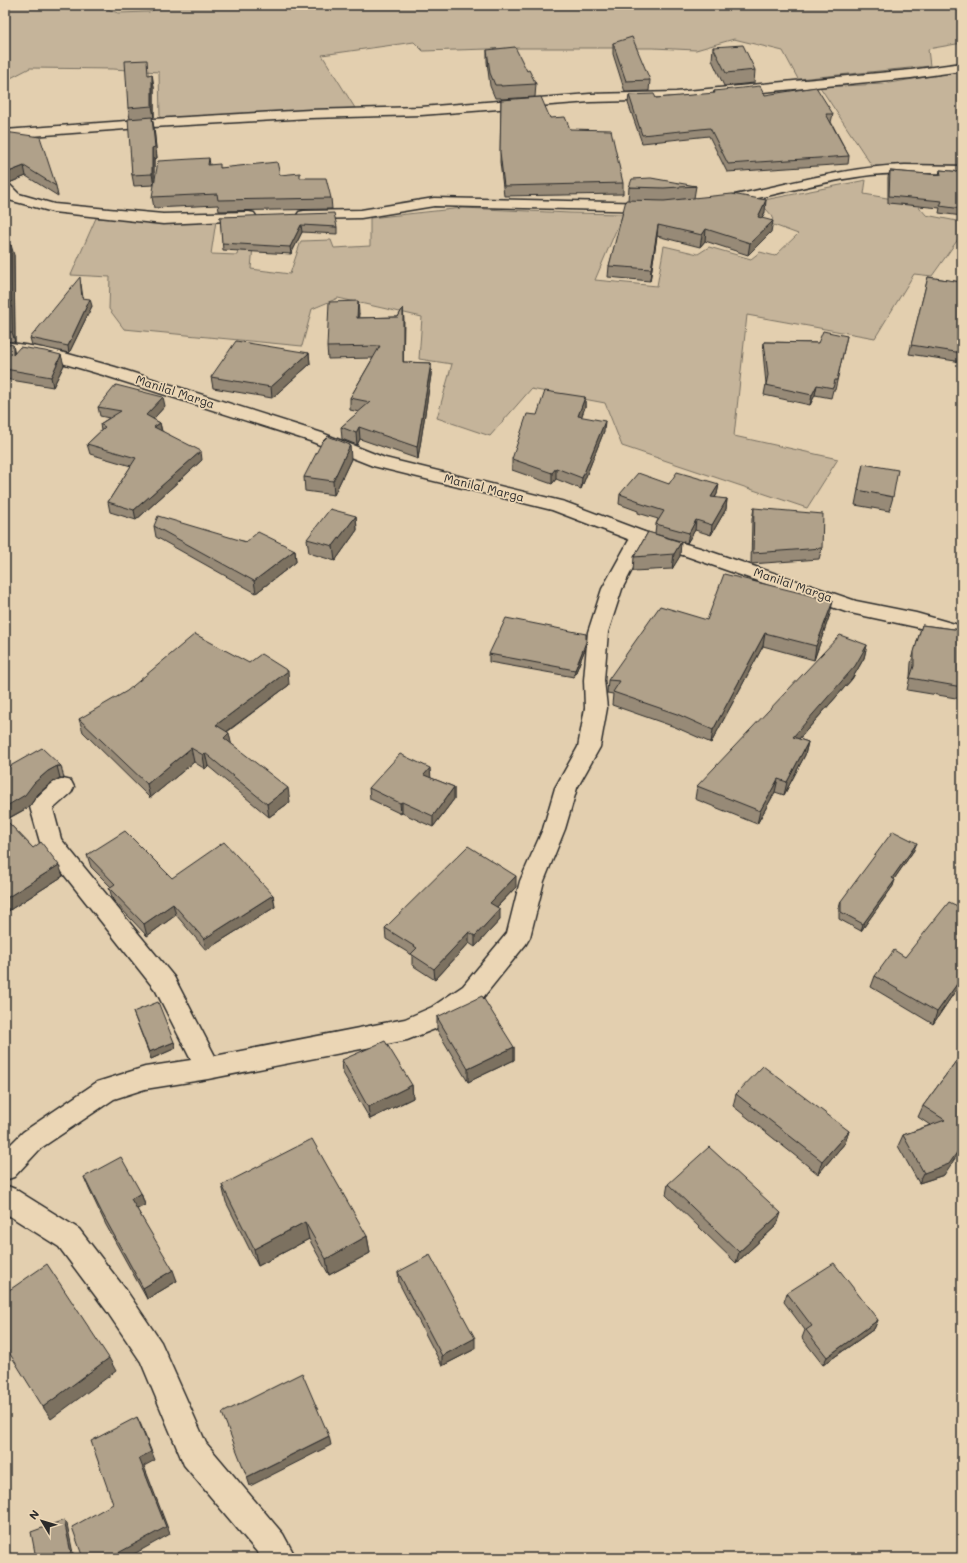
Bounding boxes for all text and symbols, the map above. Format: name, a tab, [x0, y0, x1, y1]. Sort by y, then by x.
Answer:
street label: Manilal Marga	[134, 371, 217, 411]
street label: Manilal Marga	[442, 469, 526, 505]
street label: Manilal Marga	[752, 563, 835, 605]
north arrow	[22, 1501, 62, 1541]
text: N	[25, 1507, 42, 1522]

